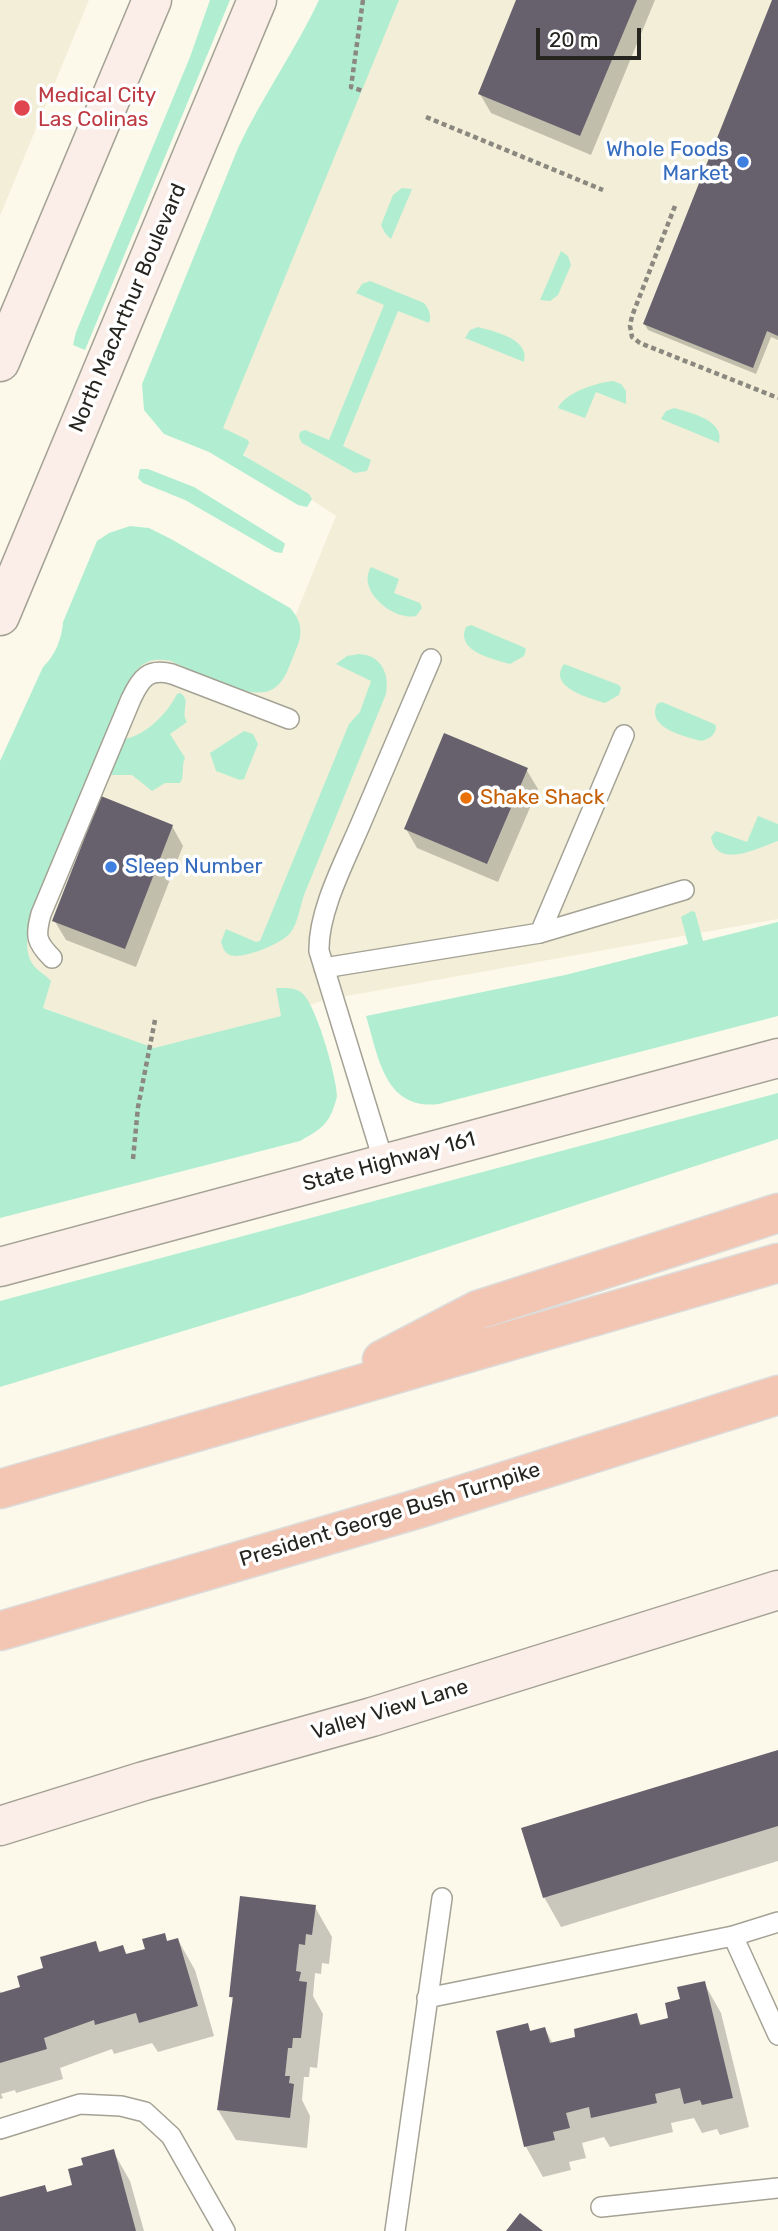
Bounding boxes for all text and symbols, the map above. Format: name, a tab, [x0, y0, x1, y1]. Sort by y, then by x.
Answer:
scale bar	[540, 14, 645, 58]
text: 20 m	[549, 27, 598, 52]
place label: Medical City Las Colinas	[38, 83, 156, 133]
marker: Medical City Las Colinas	[12, 98, 32, 118]
place label: Whole Foods Market	[606, 137, 729, 187]
marker: Whole Foods Market	[735, 154, 751, 170]
street label: North MacArthur Boulevard	[64, 180, 192, 436]
place label: Shake Shack	[480, 785, 605, 811]
marker: Shake Shack	[458, 790, 474, 806]
place label: Sleep Number	[125, 854, 262, 880]
marker: Sleep Number	[103, 859, 119, 875]
street label: State Highway 161	[300, 1127, 478, 1197]
street label: President George Bush Turnpike	[237, 1457, 543, 1573]
street label: Valley View Lane	[309, 1674, 471, 1746]

